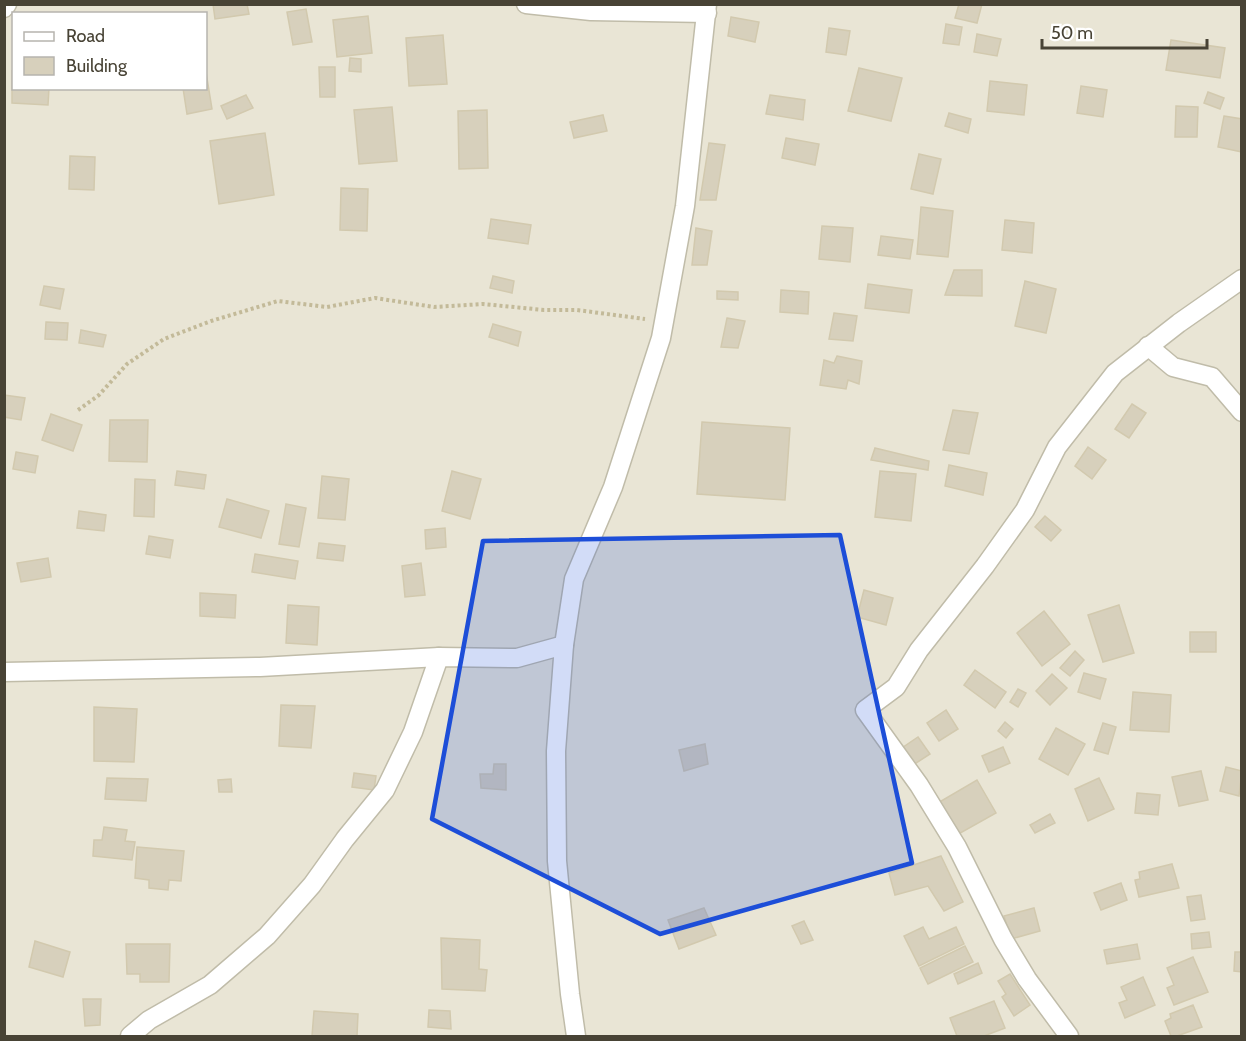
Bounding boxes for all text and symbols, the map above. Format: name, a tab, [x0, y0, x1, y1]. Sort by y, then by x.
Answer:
legend	[12, 12, 207, 90]
scale bar	[1042, 12, 1207, 50]
text: 50 m	[1051, 22, 1093, 44]
text: Road	[66, 25, 105, 47]
text: Building	[66, 55, 128, 77]

